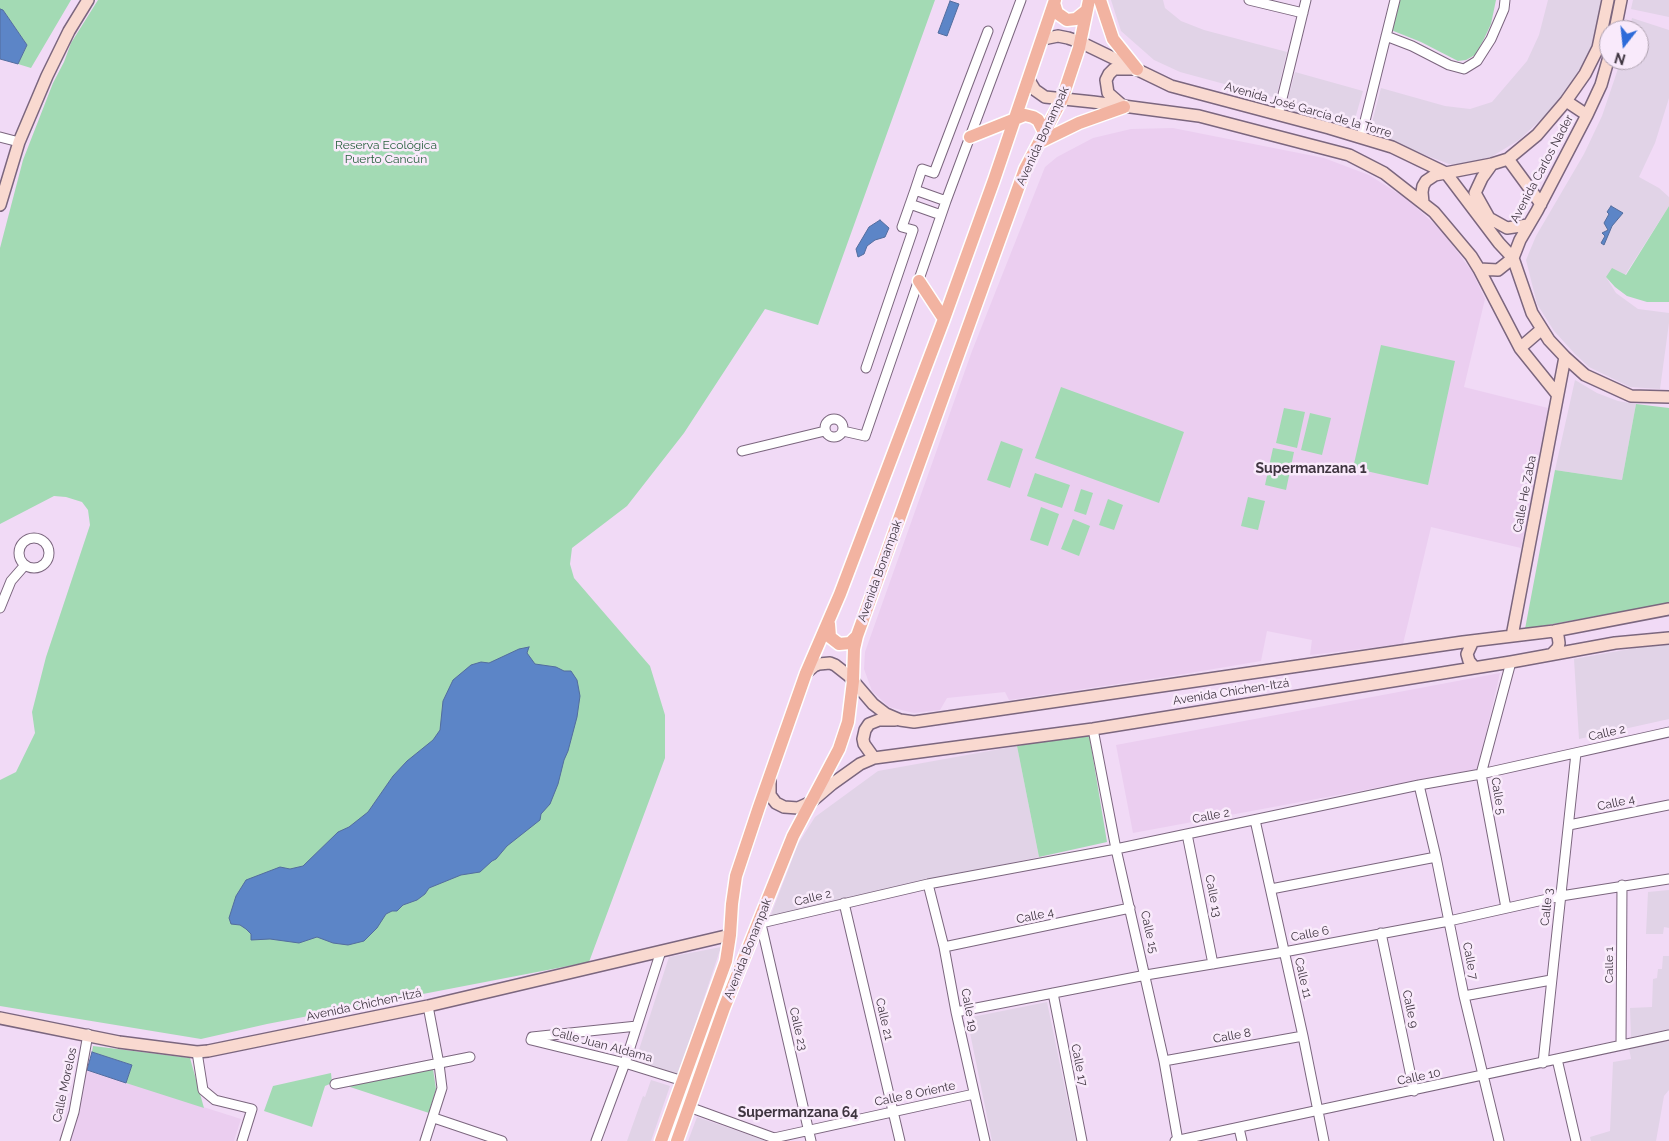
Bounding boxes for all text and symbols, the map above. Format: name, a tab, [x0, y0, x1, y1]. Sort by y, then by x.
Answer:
north arrow	[1599, 20, 1649, 70]
text: N	[1613, 49, 1627, 68]
street label: Avenida José García de la Torre	[1223, 79, 1393, 141]
street label: Avenida Bonampak	[1014, 84, 1072, 188]
street label: Avenida Carlos Nader	[1507, 112, 1577, 226]
park label: Reserva Ecológica Puerto Cancún	[335, 138, 437, 166]
street label: Calle He Zaba	[1510, 454, 1540, 534]
district label: Supermanzana 1	[1255, 461, 1367, 477]
street label: Avenida Bonampak	[855, 518, 905, 624]
street label: Avenida Chichen-Itzá	[1172, 676, 1290, 708]
street label: Calle 2	[1587, 722, 1627, 744]
street label: Calle 5	[1488, 776, 1508, 816]
street label: Calle 4	[1596, 792, 1636, 814]
street label: Calle 2	[1191, 805, 1231, 827]
street label: Calle 13	[1202, 874, 1224, 918]
street label: Calle 2	[793, 886, 833, 910]
street label: Calle 3	[1538, 887, 1556, 927]
street label: Avenida Bonampak	[721, 896, 775, 1002]
street label: Calle 4	[1015, 905, 1055, 927]
street label: Calle 15	[1137, 909, 1161, 955]
street label: Calle 6	[1290, 923, 1330, 945]
street label: Calle 7	[1459, 941, 1481, 981]
street label: Calle 1	[1602, 947, 1616, 983]
street label: Calle 11	[1291, 956, 1315, 1000]
street label: Avenida Chichen-Itzá	[305, 986, 423, 1024]
street label: Calle 19	[958, 987, 980, 1033]
street label: Calle 9	[1399, 989, 1421, 1029]
street label: Calle 21	[872, 997, 896, 1041]
street label: Calle 23	[786, 1006, 810, 1052]
street label: Calle Juan Aldama	[550, 1025, 654, 1065]
street label: Calle 8	[1212, 1026, 1252, 1046]
street label: Calle 17	[1068, 1043, 1090, 1087]
street label: Calle Morelos	[50, 1046, 80, 1124]
street label: Calle 10	[1396, 1065, 1442, 1089]
street label: Calle 8 Oriente	[873, 1078, 957, 1110]
district label: Supermanzana 64	[738, 1105, 858, 1121]

